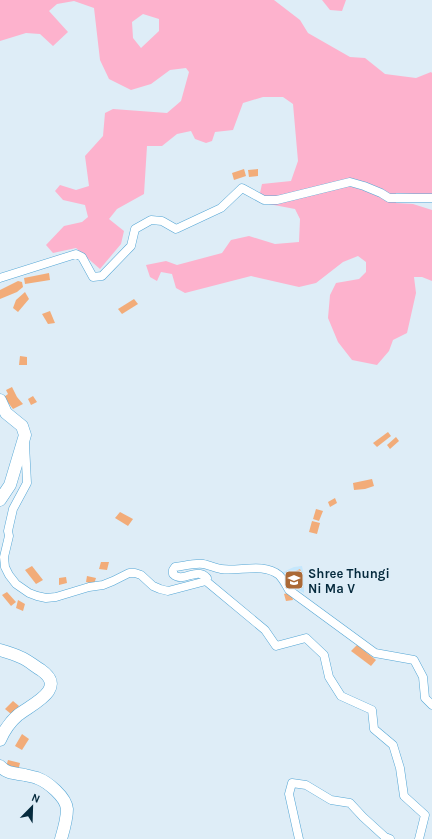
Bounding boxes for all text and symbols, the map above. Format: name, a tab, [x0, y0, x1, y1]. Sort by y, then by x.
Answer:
place label: Shree Thungi Ni Ma V	[308, 566, 390, 596]
school or university icon: Shree Thungi Ni Ma V	[283, 569, 305, 591]
north arrow	[12, 787, 52, 827]
text: N	[30, 791, 42, 806]

